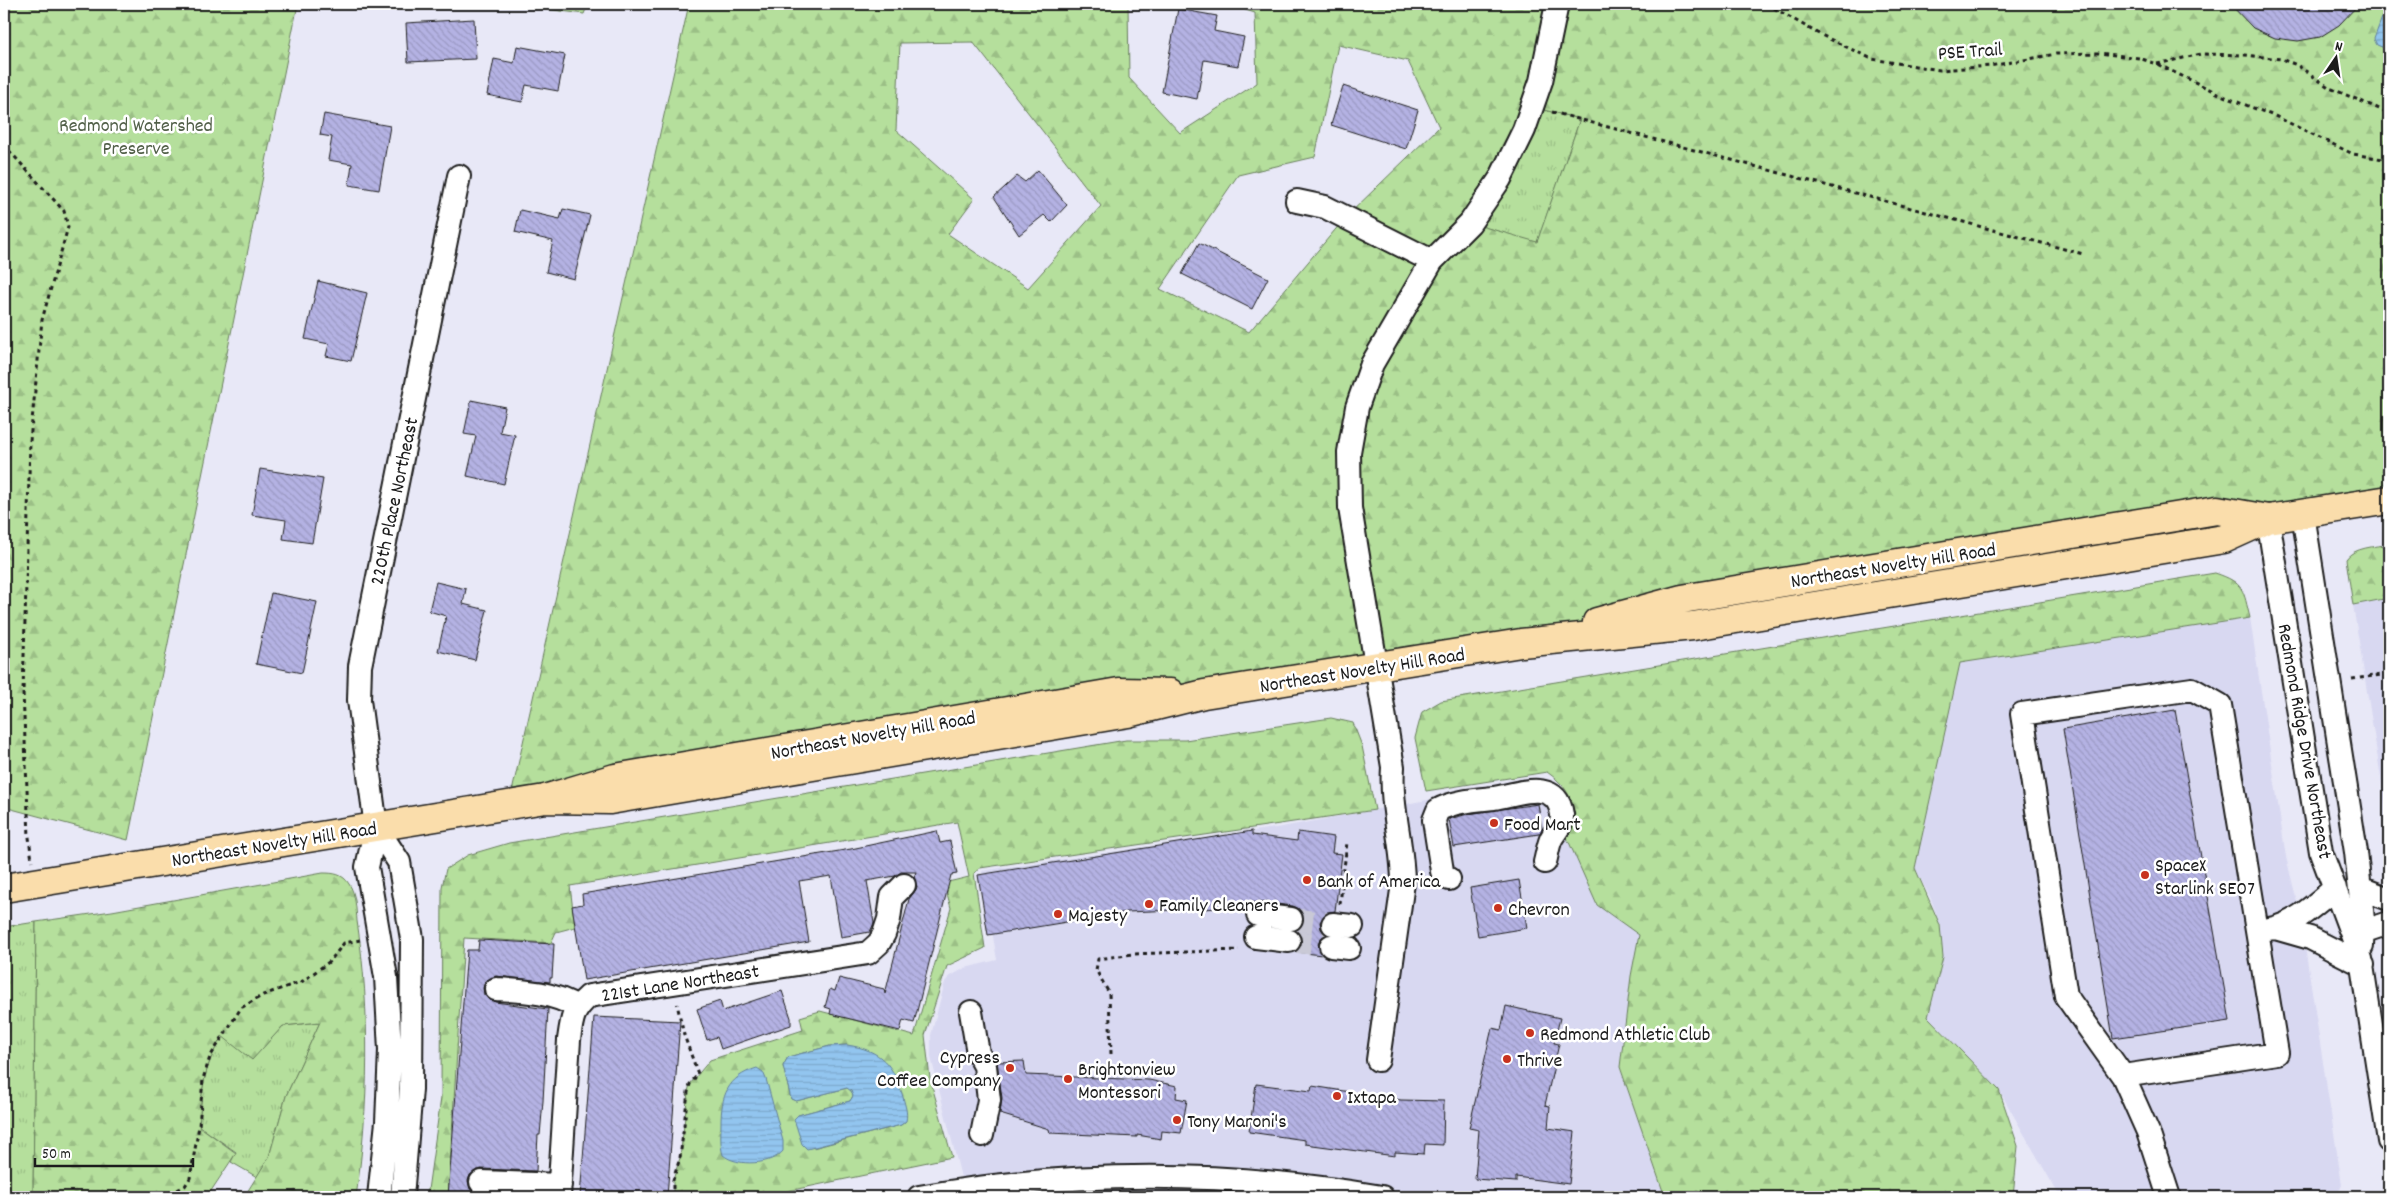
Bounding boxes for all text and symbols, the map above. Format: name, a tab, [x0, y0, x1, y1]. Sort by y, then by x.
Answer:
north arrow	[2310, 32, 2360, 82]
street label: PSE Trail	[1937, 37, 2004, 69]
text: N	[2333, 37, 2344, 58]
park label: Redmond Watershed Preserve	[59, 113, 213, 164]
street label: 220th Place Northeast	[364, 415, 427, 588]
street label: Northeast Novelty Hill Road	[1789, 537, 1998, 597]
street label: Redmond Ridge Drive Northeast	[2269, 622, 2338, 861]
street label: Northeast Novelty Hill Road	[1258, 642, 1467, 702]
street label: Northeast Novelty Hill Road	[769, 705, 978, 769]
place label: Food Mart	[1504, 812, 1581, 840]
street label: Northeast Novelty Hill Road	[170, 816, 379, 876]
marker: Food Mart	[1488, 817, 1500, 829]
place label: SpaceX Starlink SE07	[2155, 853, 2255, 904]
place label: Bank of America	[1317, 869, 1441, 897]
marker: SpaceX Starlink SE07	[2139, 869, 2151, 881]
marker: Bank of America	[1301, 874, 1313, 886]
place label: Family Cleaners	[1159, 893, 1279, 921]
place label: Chevron	[1508, 897, 1570, 925]
marker: Family Cleaners	[1143, 898, 1155, 910]
marker: Chevron	[1492, 902, 1504, 914]
place label: Majesty	[1068, 903, 1128, 931]
marker: Majesty	[1052, 908, 1064, 920]
street label: 221st Lane Northeast	[600, 959, 761, 1011]
place label: Redmond Athletic Club	[1540, 1022, 1710, 1050]
marker: Redmond Athletic Club	[1524, 1027, 1536, 1039]
place label: Cypress Coffee Company	[877, 1045, 1001, 1096]
place label: Thrive	[1517, 1048, 1563, 1076]
marker: Thrive	[1501, 1053, 1513, 1065]
place label: Brightonview Montessori	[1078, 1057, 1176, 1108]
marker: Cypress Coffee Company	[1004, 1062, 1016, 1074]
marker: Brightonview Montessori	[1062, 1073, 1074, 1085]
place label: Ixtapa	[1347, 1085, 1397, 1113]
marker: Ixtapa	[1331, 1090, 1343, 1102]
place label: Tony Maroni's	[1187, 1109, 1287, 1137]
marker: Tony Maroni's	[1171, 1114, 1183, 1126]
scale bar	[35, 1136, 192, 1168]
text: 50 m	[42, 1144, 71, 1166]

